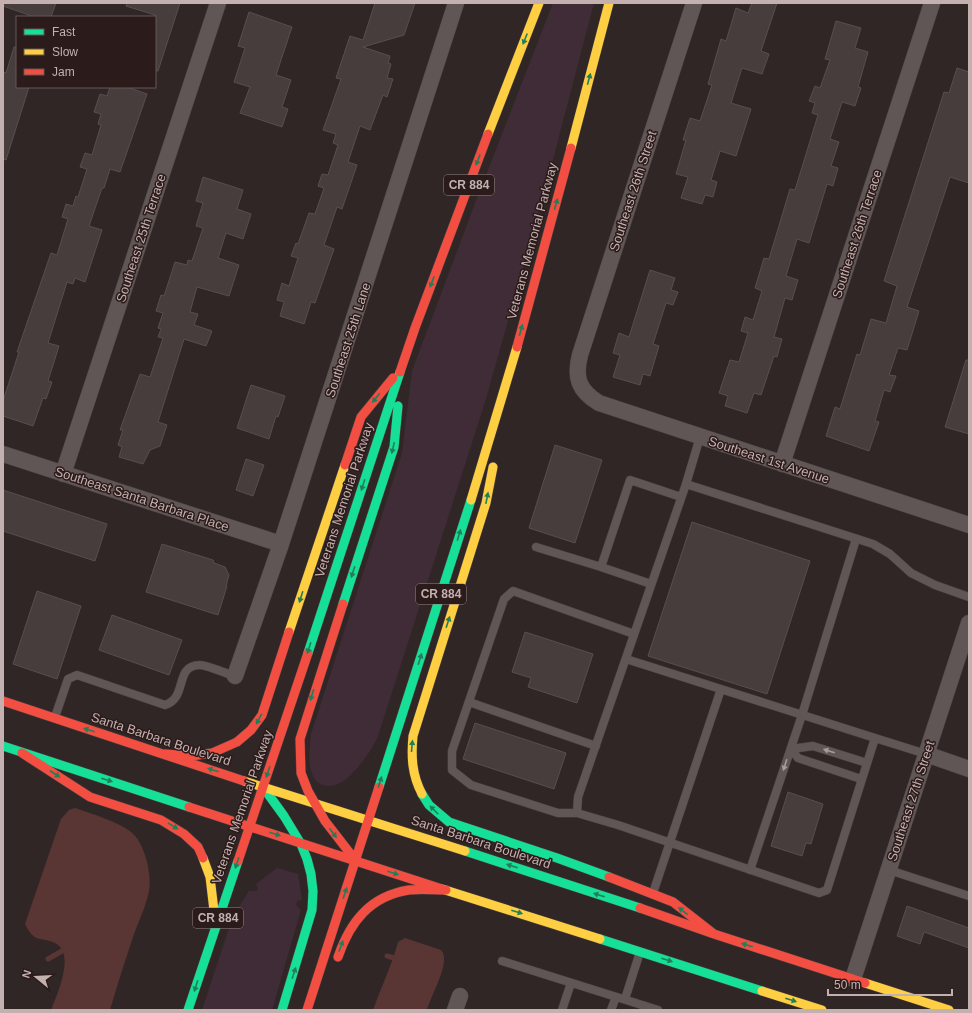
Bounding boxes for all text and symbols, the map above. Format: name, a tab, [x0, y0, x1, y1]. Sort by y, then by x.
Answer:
legend	[16, 16, 156, 88]
text: Fast	[52, 25, 76, 39]
one-way arrow	[521, 34, 527, 46]
text: Slow	[52, 45, 78, 59]
text: Jam	[52, 65, 75, 79]
one-way arrow	[586, 73, 592, 85]
street label: Southeast 26th Street	[606, 129, 660, 253]
one-way arrow	[474, 155, 480, 167]
street label: Veterans Memorial Parkway	[504, 160, 560, 321]
street label: Southeast 26th Terrace	[829, 168, 885, 300]
street label: Southeast 25th Terrace	[113, 172, 169, 304]
road number: CR 884	[444, 175, 494, 195]
one-way arrow	[553, 198, 559, 210]
one-way arrow	[429, 277, 435, 289]
street label: Southeast 25th Lane	[322, 281, 374, 399]
one-way arrow	[518, 323, 524, 335]
one-way arrow	[372, 393, 381, 403]
street label: Veterans Memorial Parkway	[312, 420, 376, 579]
street label: Southeast 1st Avenue	[707, 433, 831, 487]
one-way arrow	[389, 442, 395, 454]
street label: Southeast Santa Barbara Place	[53, 464, 231, 534]
one-way arrow	[359, 479, 365, 491]
one-way arrow	[484, 492, 490, 504]
one-way arrow	[456, 528, 462, 540]
one-way arrow	[350, 566, 356, 578]
road number: CR 884	[416, 584, 466, 604]
one-way arrow	[298, 591, 304, 603]
one-way arrow	[445, 616, 451, 628]
one-way arrow	[306, 642, 312, 654]
one-way arrow	[417, 652, 423, 664]
one-way arrow	[309, 690, 315, 702]
street label: Santa Barbara Boulevard	[89, 709, 233, 769]
one-way arrow	[255, 714, 262, 725]
one-way arrow	[83, 726, 95, 732]
street label: Veterans Memorial Parkway	[209, 728, 276, 886]
street label: Southeast 27th Street	[884, 739, 938, 863]
one-way arrow	[409, 740, 415, 752]
one-way arrow	[823, 748, 835, 754]
one-way arrow	[782, 760, 788, 772]
one-way arrow	[265, 766, 271, 778]
one-way arrow	[206, 767, 218, 773]
one-way arrow	[50, 770, 60, 778]
one-way arrow	[377, 776, 383, 788]
one-way arrow	[101, 777, 113, 783]
one-way arrow	[429, 805, 439, 815]
street label: Santa Barbara Boulevard	[409, 812, 553, 872]
one-way arrow	[167, 823, 178, 830]
one-way arrow	[329, 828, 337, 838]
one-way arrow	[270, 832, 282, 838]
one-way arrow	[234, 857, 240, 869]
one-way arrow	[505, 863, 517, 869]
one-way arrow	[387, 870, 399, 876]
one-way arrow	[342, 887, 348, 899]
one-way arrow	[592, 892, 604, 898]
one-way arrow	[678, 906, 689, 915]
road number: CR 884	[193, 908, 243, 928]
one-way arrow	[511, 909, 523, 915]
one-way arrow	[339, 940, 345, 952]
one-way arrow	[741, 942, 753, 948]
north arrow	[16, 957, 56, 997]
one-way arrow	[662, 957, 674, 963]
one-way arrow	[291, 967, 297, 979]
text: N	[20, 968, 33, 980]
scale bar	[828, 971, 952, 997]
text: 50 m	[834, 978, 861, 992]
one-way arrow	[193, 981, 199, 993]
one-way arrow	[785, 997, 797, 1003]

